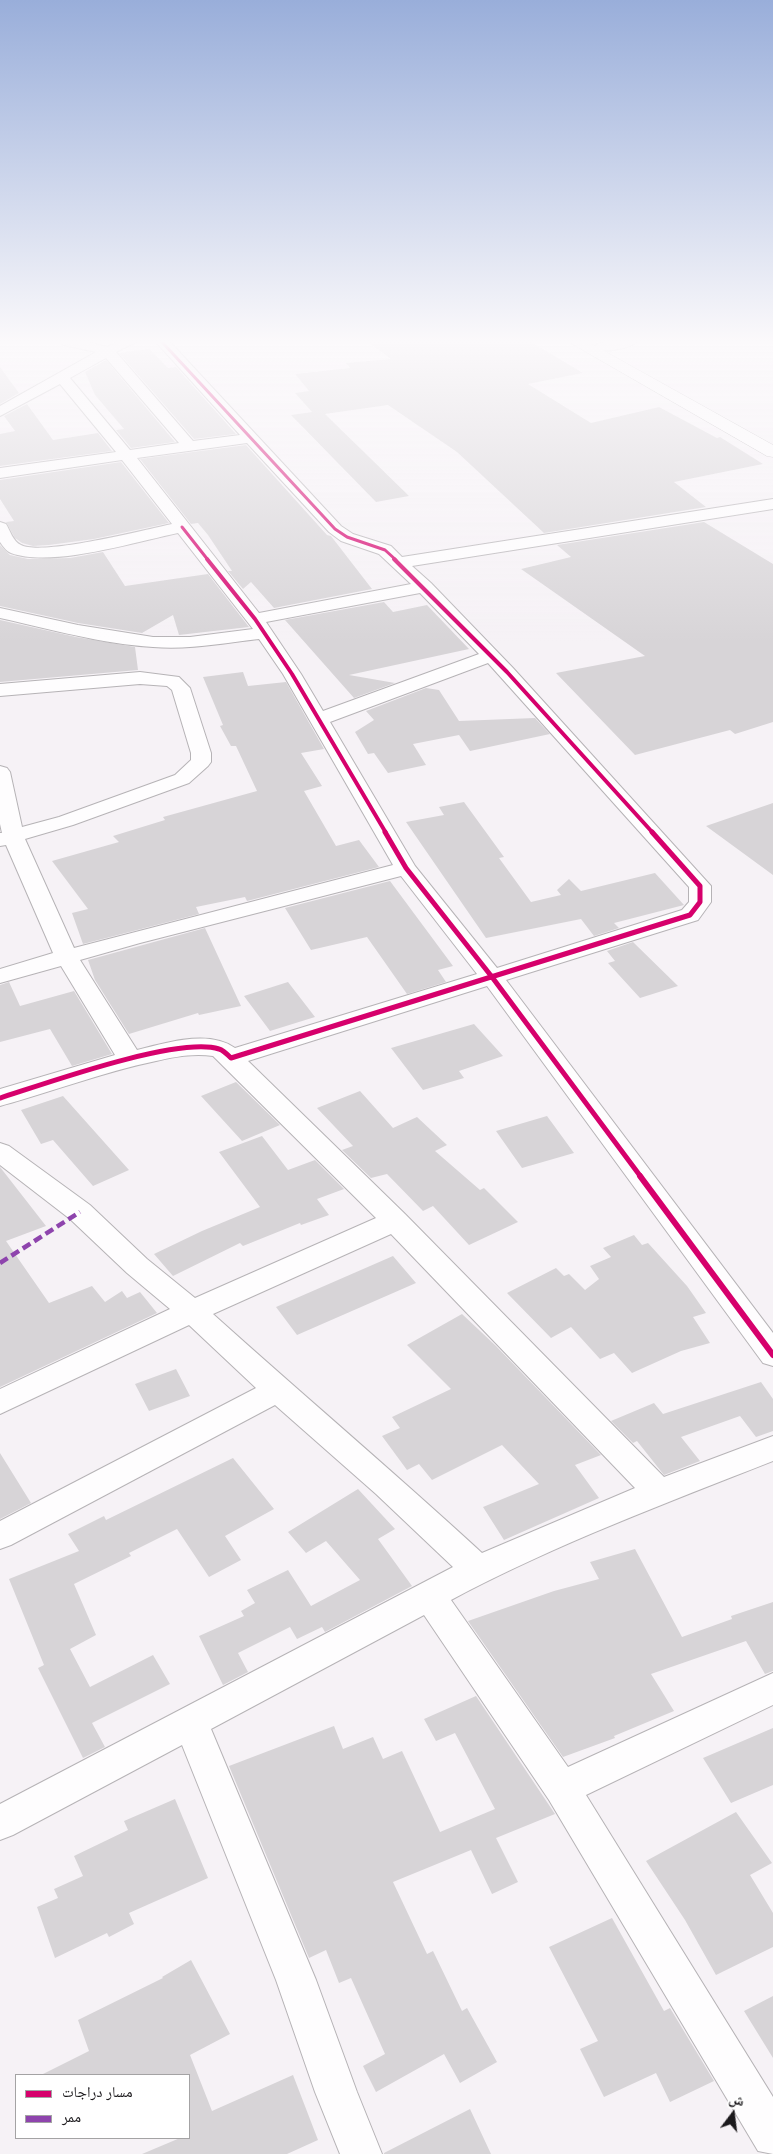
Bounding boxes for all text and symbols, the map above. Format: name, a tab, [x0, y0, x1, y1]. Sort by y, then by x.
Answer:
legend	[15, 2074, 190, 2139]
text: مسار دراجات	[62, 2083, 133, 2101]
north arrow	[708, 2089, 758, 2139]
text: ش	[728, 2090, 746, 2109]
text: ممر	[62, 2108, 81, 2126]

